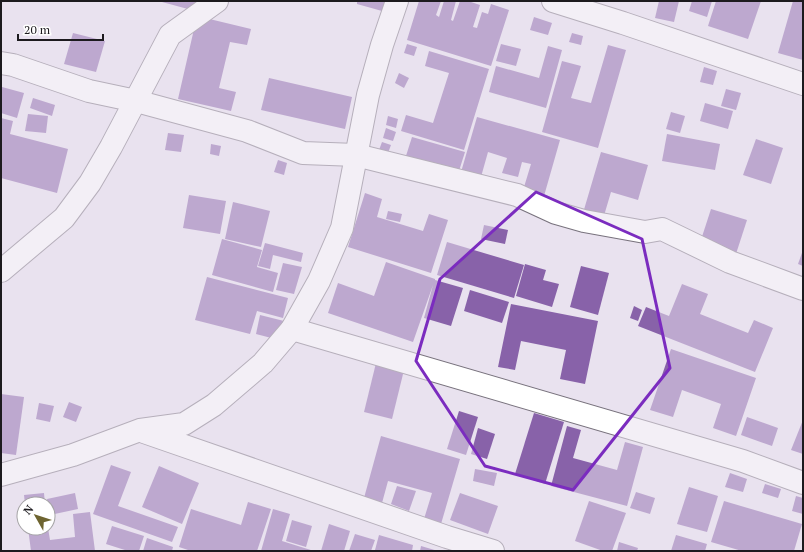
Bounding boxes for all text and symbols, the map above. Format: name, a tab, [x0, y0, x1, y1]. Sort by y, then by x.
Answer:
scale bar	[18, 16, 103, 42]
text: 20 m	[24, 22, 51, 37]
north arrow	[16, 496, 56, 536]
text: N	[20, 502, 37, 517]

